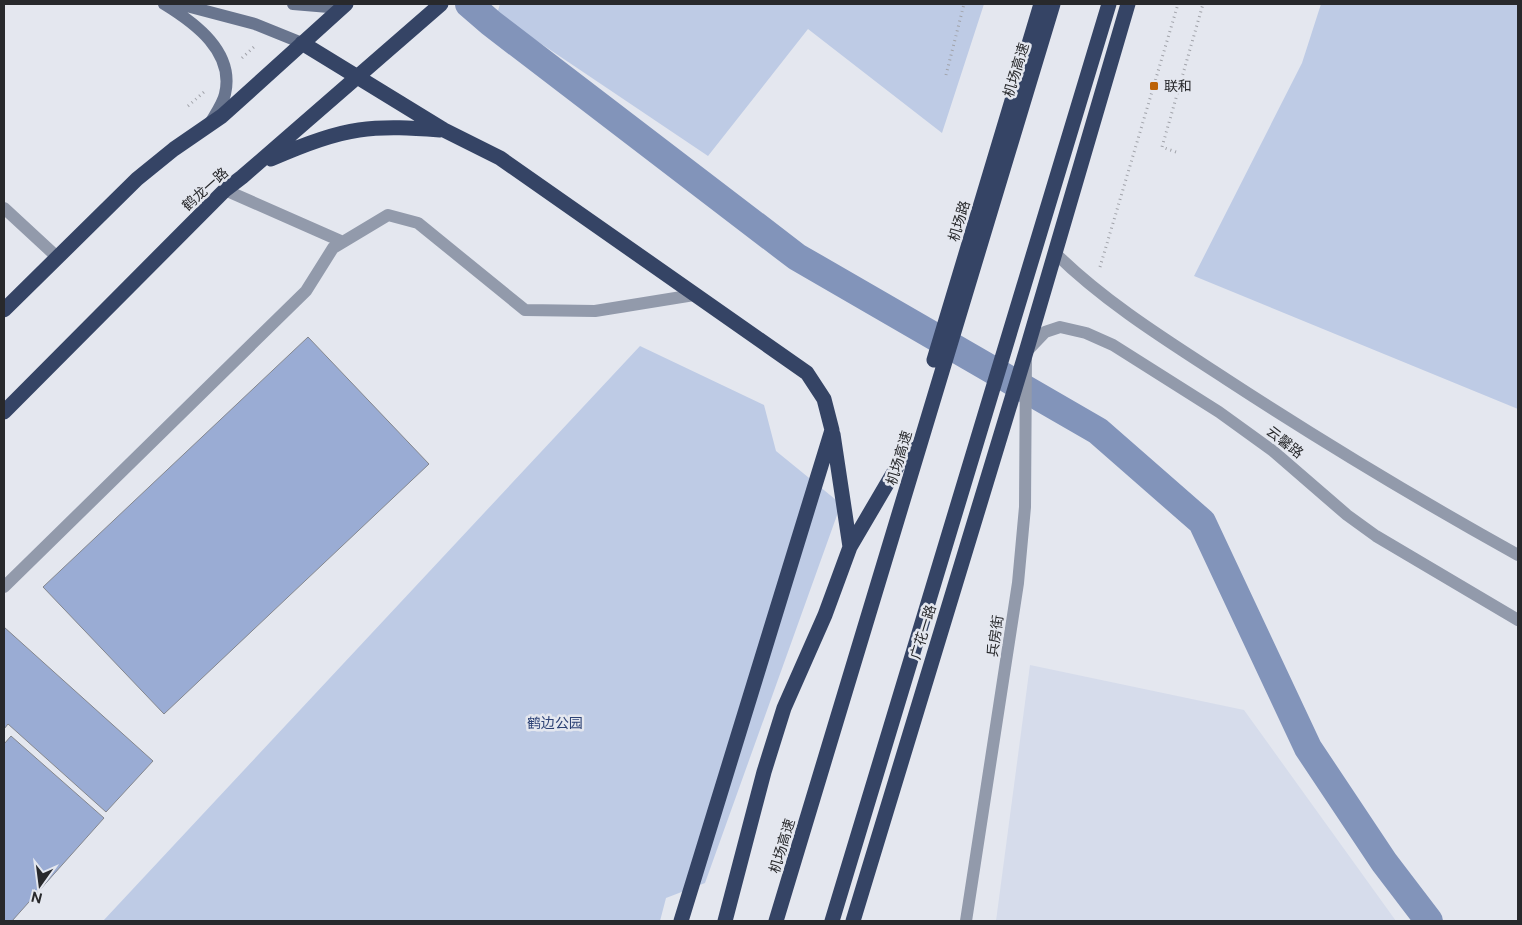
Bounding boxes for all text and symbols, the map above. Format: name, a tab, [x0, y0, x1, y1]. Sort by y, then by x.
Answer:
street label: 机场高速	[1000, 41, 1032, 99]
place label: 联和	[1164, 78, 1192, 94]
marker: 联和	[1148, 80, 1160, 92]
street label: 鹤龙一路	[179, 164, 231, 214]
street label: 机场路	[945, 199, 973, 243]
street label: 云馨路	[1264, 423, 1306, 461]
street label: 机场高速	[883, 429, 915, 487]
street label: 广花一路	[907, 603, 939, 661]
street label: 兵房街	[984, 614, 1006, 658]
park label: 鹤边公园	[527, 715, 583, 731]
street label: 机场高速	[766, 817, 798, 875]
north arrow	[15, 860, 65, 910]
text: N	[30, 889, 44, 907]

